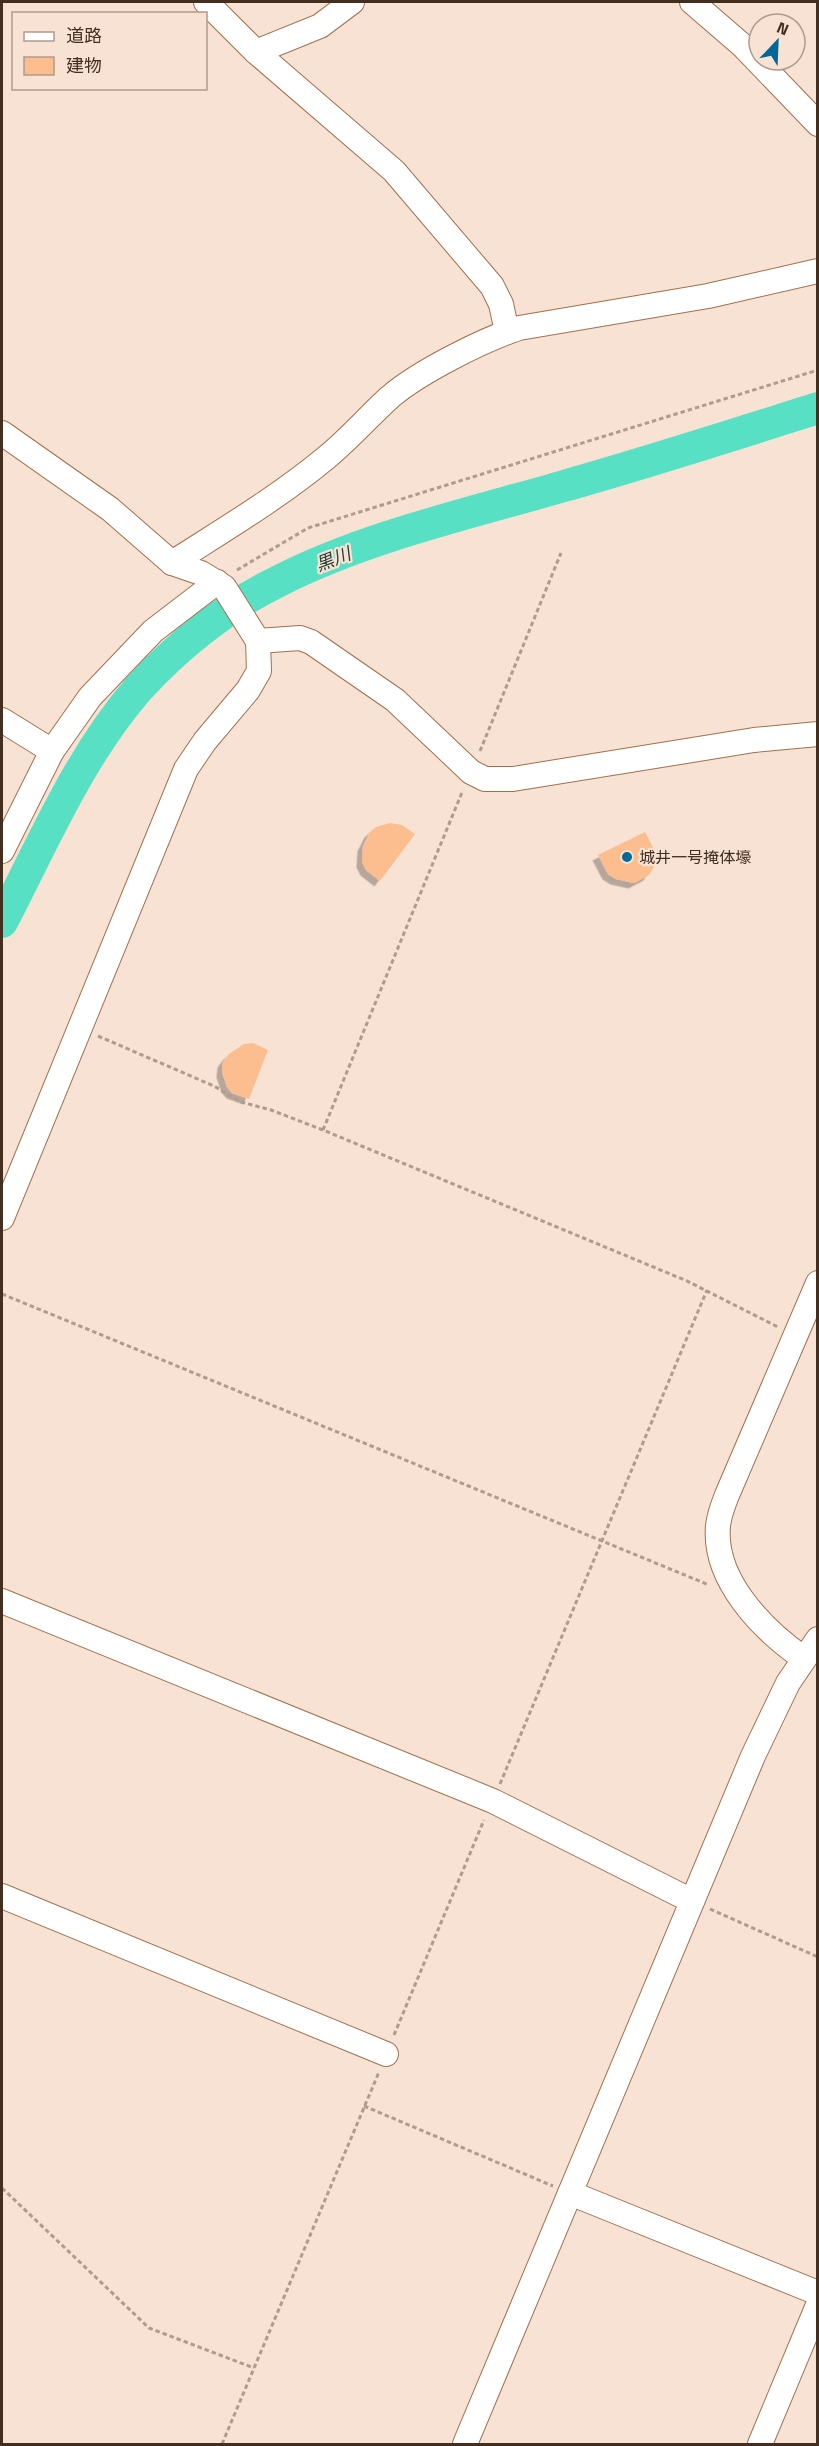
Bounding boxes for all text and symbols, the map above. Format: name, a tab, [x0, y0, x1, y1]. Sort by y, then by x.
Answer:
legend	[12, 12, 207, 90]
north arrow	[747, 12, 807, 72]
text: N	[773, 15, 793, 41]
text: 道路	[66, 22, 102, 49]
text: 建物	[66, 52, 102, 79]
water label: 黒川	[311, 539, 357, 578]
place label: 城井一号掩体壕	[639, 845, 751, 869]
marker: 城井一号掩体壕	[620, 850, 634, 864]

